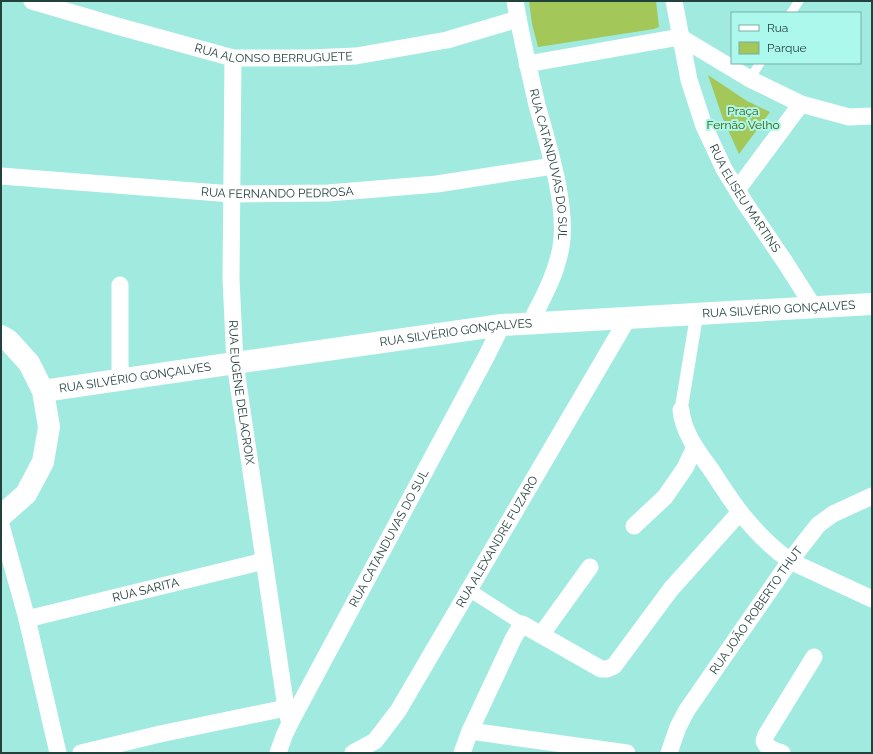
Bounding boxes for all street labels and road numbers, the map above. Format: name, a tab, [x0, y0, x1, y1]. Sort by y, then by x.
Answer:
street label: RUA ALONSO BERRUGUETE	[193, 41, 353, 65]
street label: RUA CATANDUVAS DO SUL	[526, 87, 569, 240]
street label: RUA ELISEU MARTINS	[706, 142, 783, 255]
street label: RUA FERNANDO PEDROSA	[201, 184, 354, 201]
street label: RUA SILVÉRIO GONÇALVES	[702, 298, 856, 321]
street label: RUA SILVÉRIO GONÇALVES	[379, 316, 532, 349]
street label: RUA EUGENE DELACROIX	[226, 320, 257, 466]
street label: RUA SILVÉRIO GONÇALVES	[58, 360, 212, 396]
street label: RUA CATANDUVAS DO SUL	[346, 467, 432, 609]
street label: RUA ALEXANDRE FUZARO	[453, 473, 541, 610]
street label: RUA JOÃO ROBERTO THUT	[707, 543, 806, 677]
street label: RUA SARITA	[111, 575, 180, 605]

